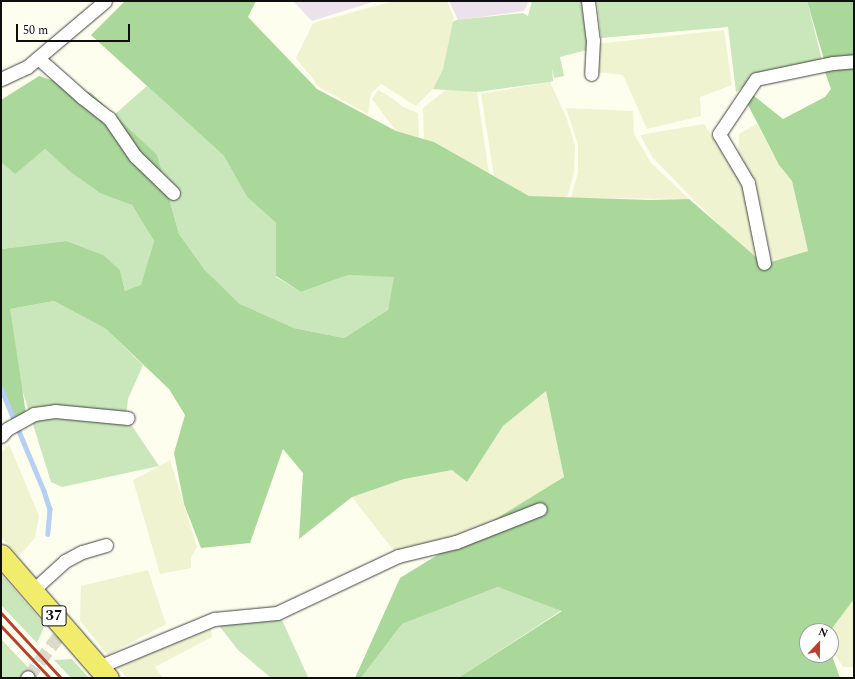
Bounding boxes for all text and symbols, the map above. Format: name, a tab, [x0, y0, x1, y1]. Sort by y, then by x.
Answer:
scale bar	[18, 16, 132, 42]
text: 50 m	[23, 21, 48, 40]
road number: 37	[41, 603, 67, 629]
north arrow	[799, 623, 839, 663]
text: N	[816, 623, 831, 642]

